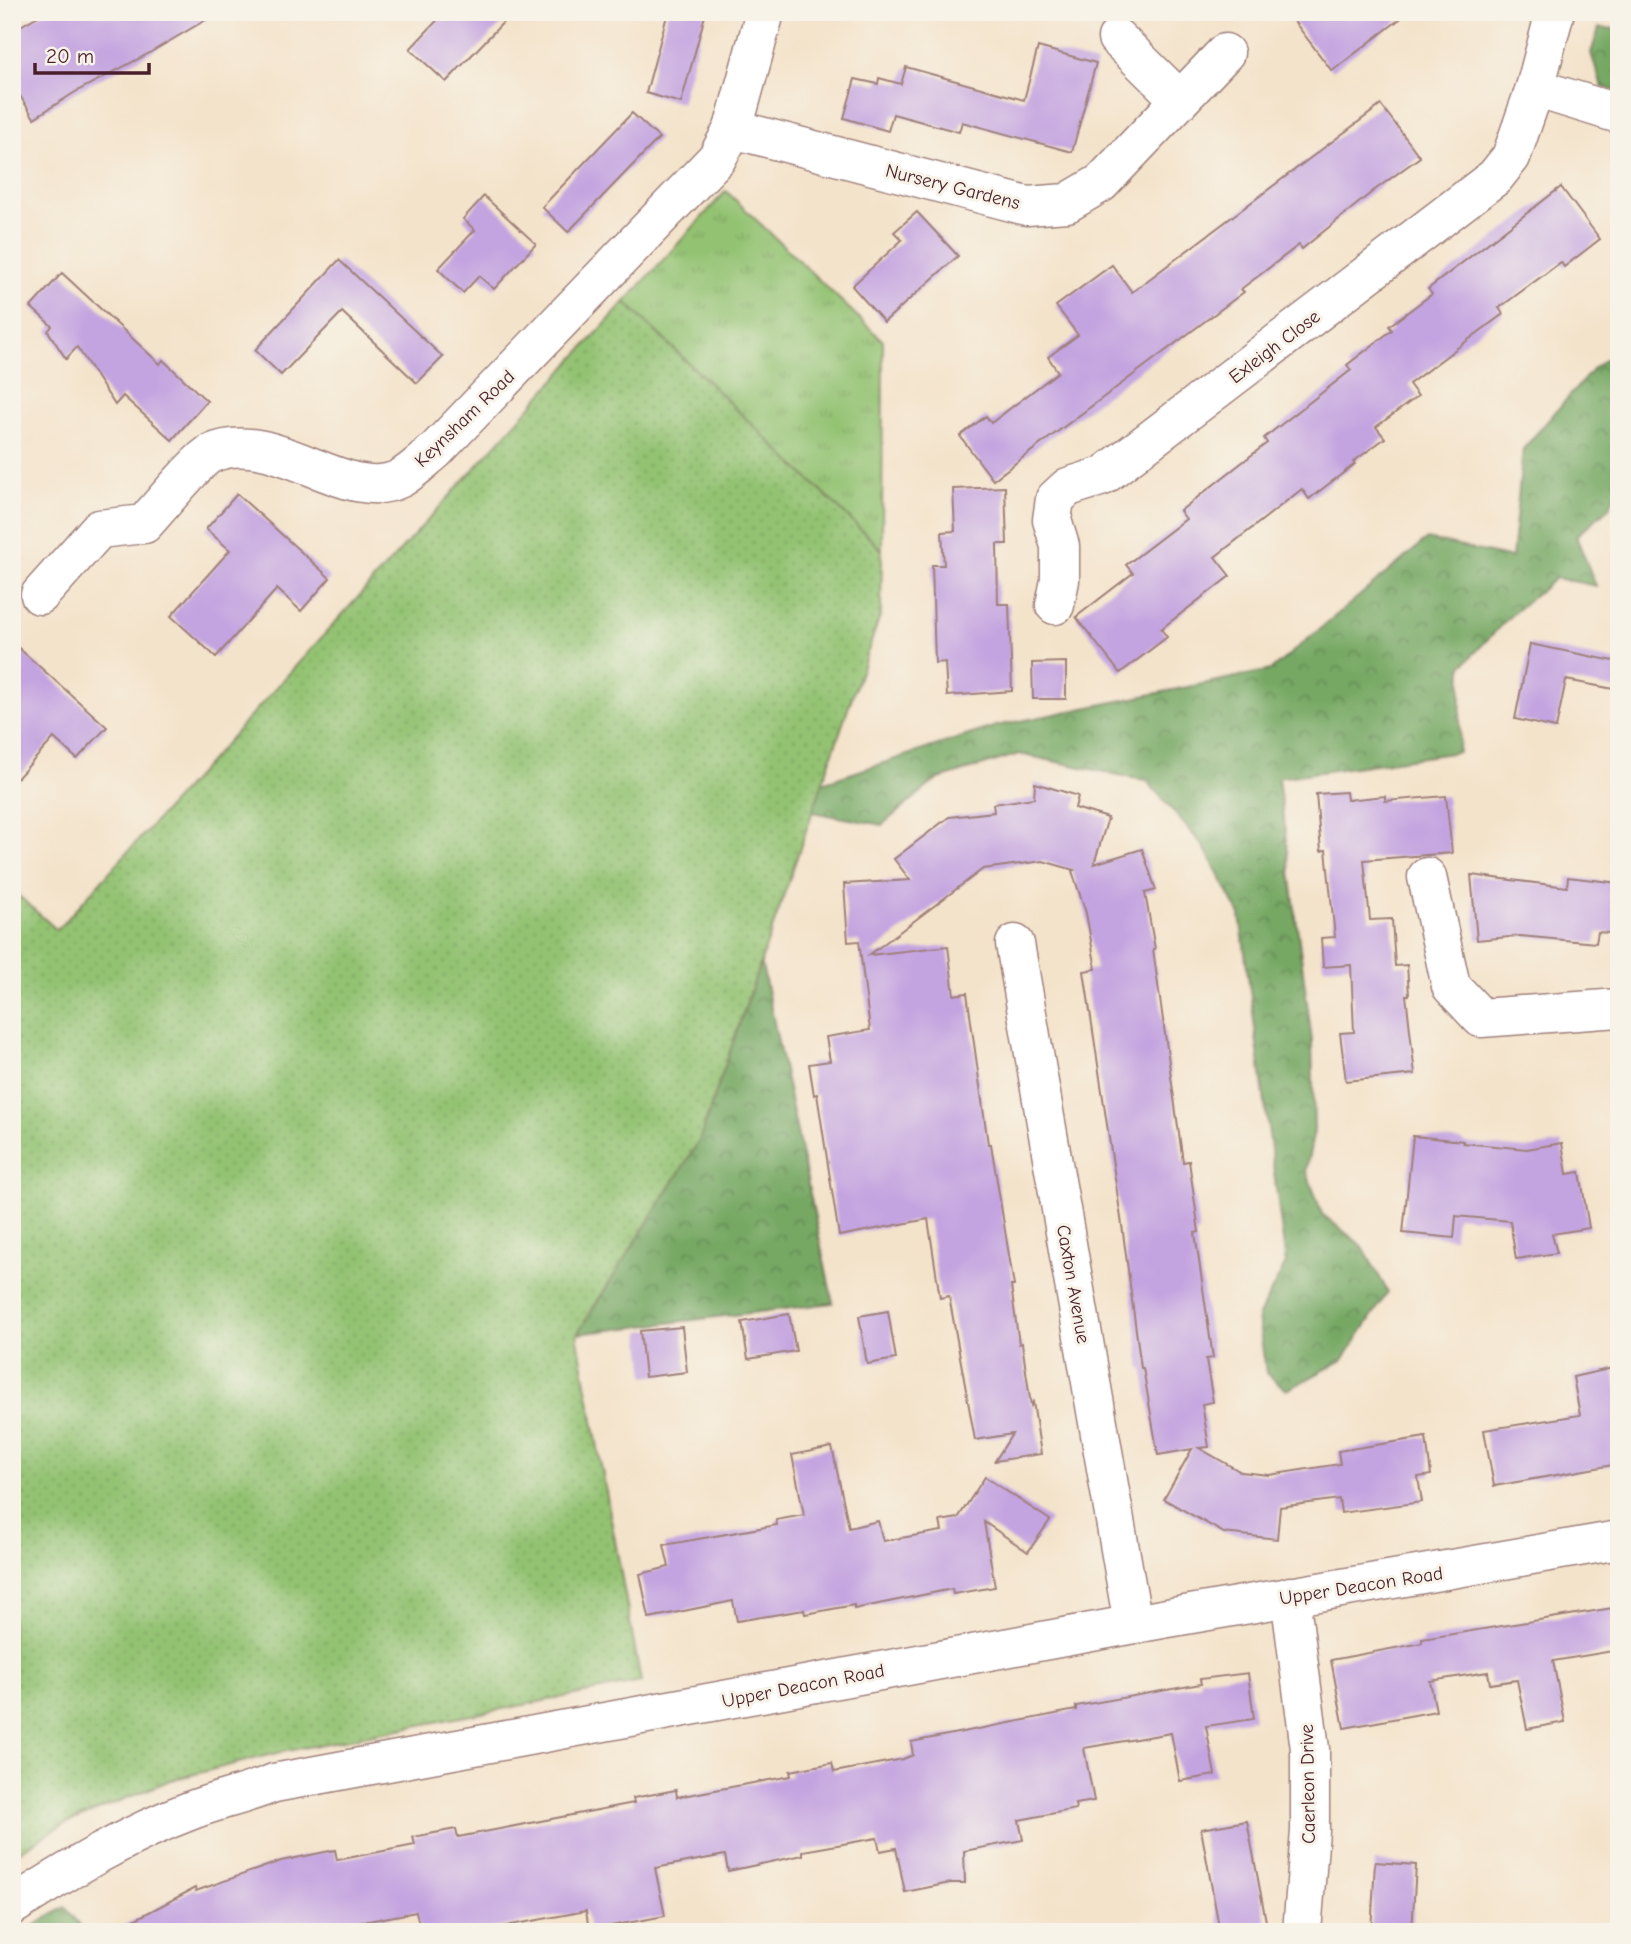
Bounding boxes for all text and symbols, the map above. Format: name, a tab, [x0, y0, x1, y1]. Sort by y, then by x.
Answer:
scale bar	[35, 32, 149, 76]
text: 20 m	[46, 44, 94, 68]
street label: Nursery Gardens	[883, 160, 1022, 214]
street label: Exleigh Close	[1225, 305, 1324, 388]
street label: Keynsham Road	[410, 366, 519, 472]
street label: Caxton Avenue	[1052, 1223, 1094, 1345]
street label: Upper Deacon Road	[1278, 1562, 1444, 1610]
street label: Upper Deacon Road	[720, 1659, 886, 1713]
street label: Caerleon Drive	[1296, 1724, 1320, 1844]

